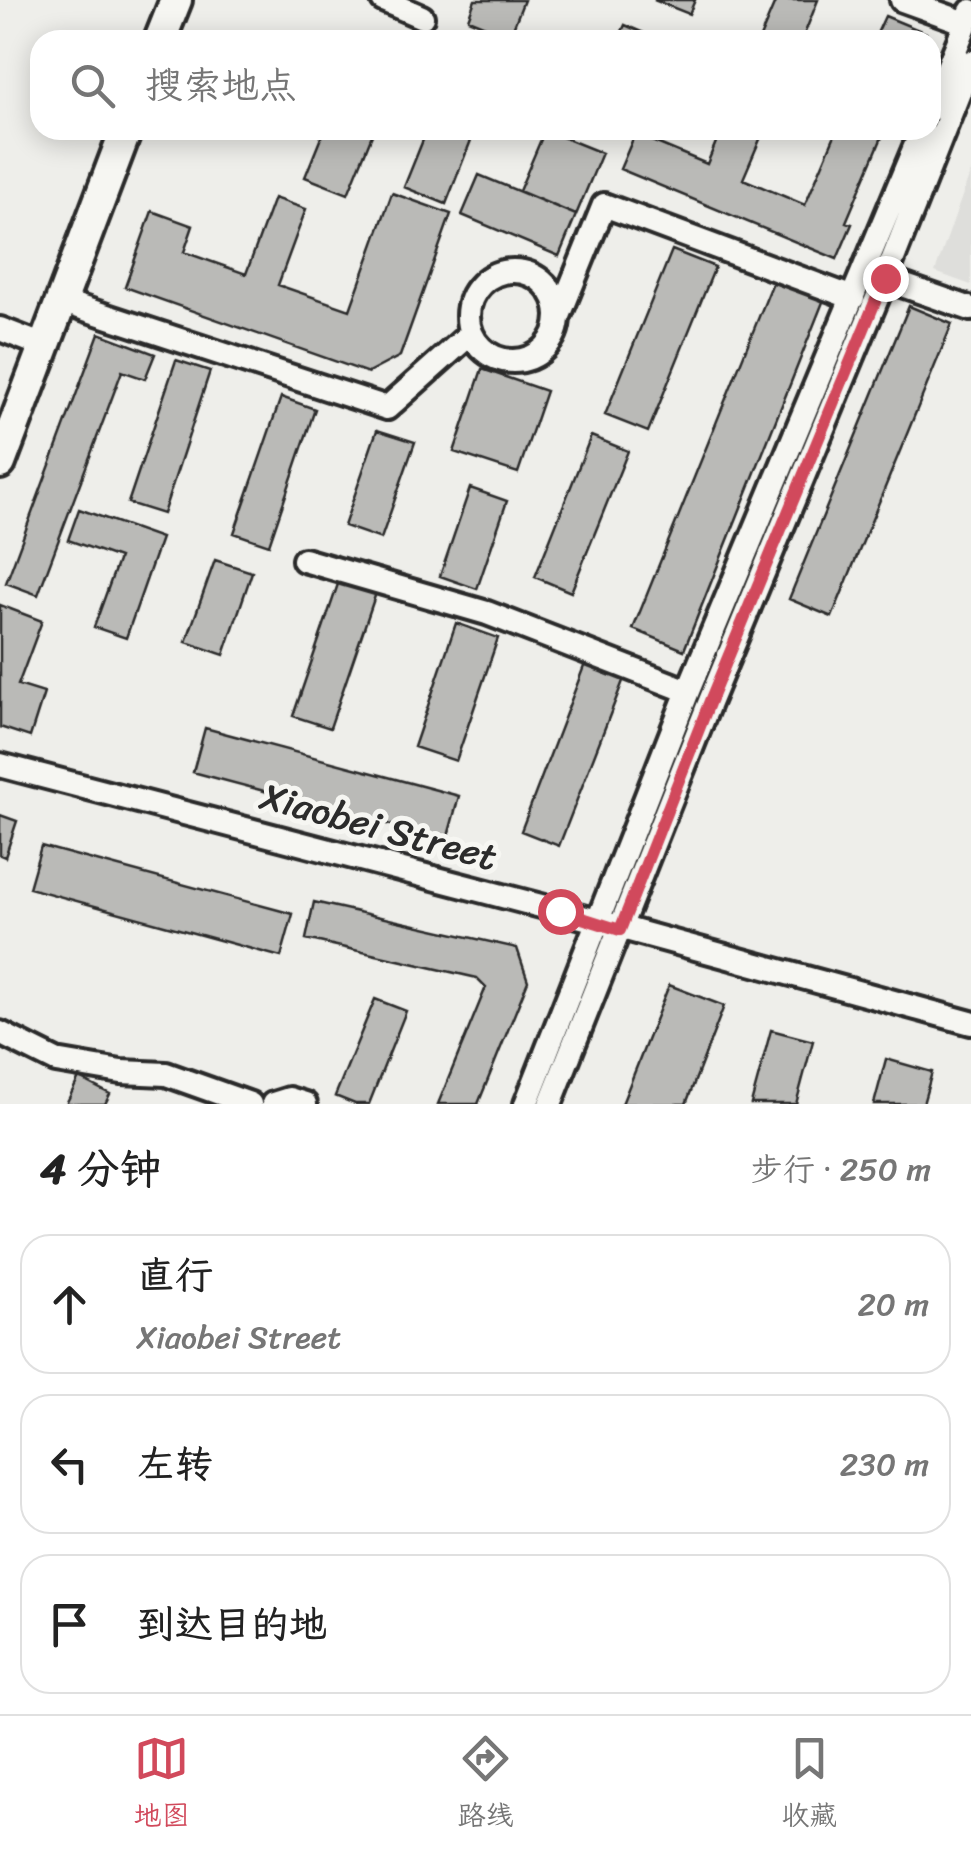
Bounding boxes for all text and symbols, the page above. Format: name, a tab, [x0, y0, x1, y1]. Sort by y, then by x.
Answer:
search box	[30, 30, 941, 140]
text: 搜索地点	[145, 52, 297, 119]
icon: search	[65, 58, 120, 113]
route end	[863, 256, 909, 302]
street label: Xiaobei Street	[251, 763, 505, 891]
route start	[538, 889, 584, 935]
text: 4 分钟	[40, 1132, 161, 1206]
text: 步行 · 250 m	[751, 1141, 931, 1198]
text: 直行	[137, 1242, 213, 1309]
text: 20 m	[857, 1276, 929, 1333]
icon: ahead	[42, 1277, 97, 1332]
text: Xiaobei Street	[137, 1309, 341, 1366]
text: 左转	[137, 1431, 213, 1498]
text: 230 m	[840, 1436, 929, 1493]
icon: left	[42, 1437, 97, 1492]
text: 到达目的地	[137, 1591, 327, 1658]
icon: arrive	[42, 1597, 97, 1652]
tab: 地图	[134, 1731, 190, 1840]
tab: 路线	[457, 1731, 513, 1840]
tab: 收藏	[781, 1731, 837, 1840]

